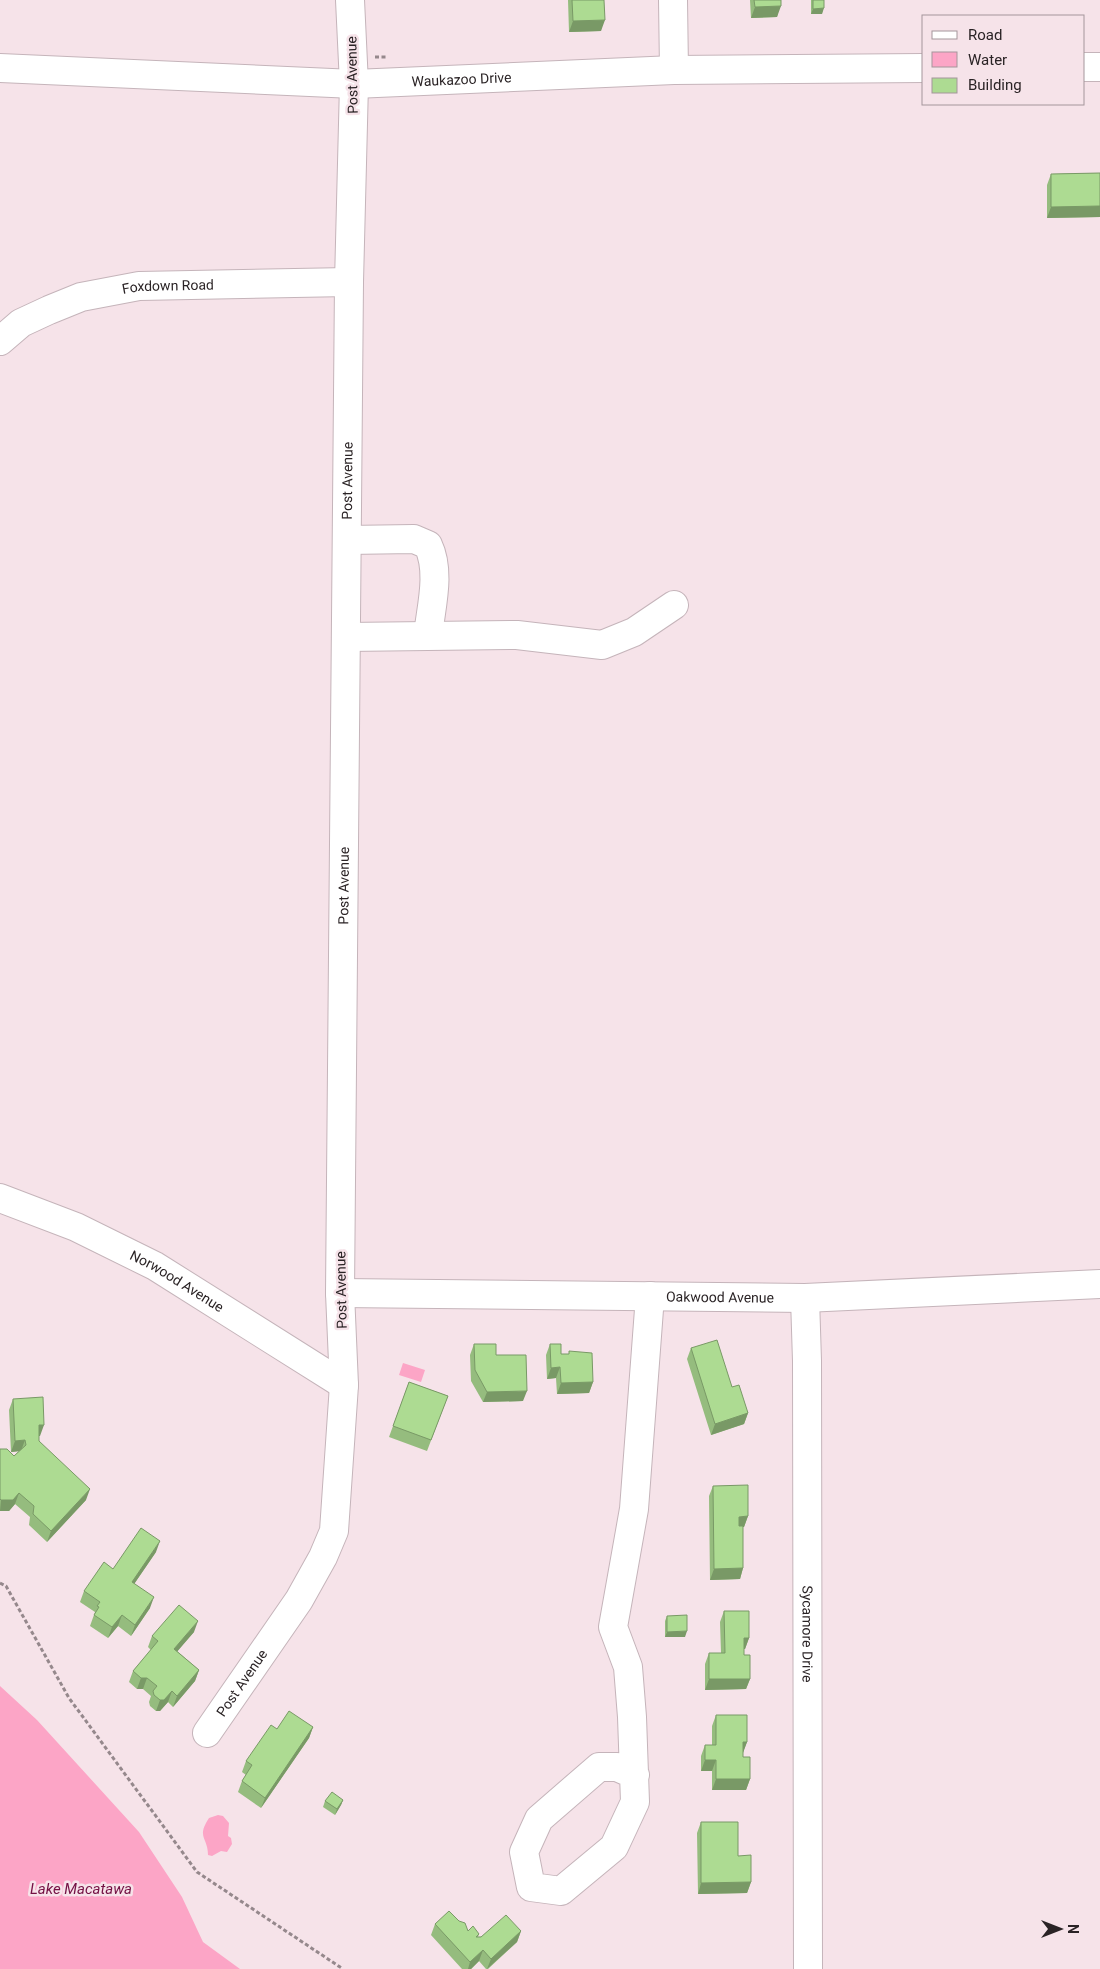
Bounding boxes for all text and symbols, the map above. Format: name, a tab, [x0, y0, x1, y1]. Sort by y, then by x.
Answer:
legend	[922, 15, 1085, 105]
text: Road	[968, 26, 1002, 44]
street label: Post Avenue	[343, 36, 361, 114]
text: Water	[968, 51, 1007, 69]
street label: Waukazoo Drive	[411, 69, 512, 89]
text: Building	[968, 76, 1022, 94]
street label: Foxdown Road	[121, 277, 214, 297]
street label: Post Avenue	[339, 442, 356, 520]
street label: Post Avenue	[335, 847, 352, 925]
street label: Norwood Avenue	[127, 1247, 227, 1315]
street label: Post Avenue	[332, 1251, 350, 1329]
street label: Oakwood Avenue	[666, 1289, 774, 1306]
street label: Sycamore Drive	[799, 1585, 816, 1683]
street label: Post Avenue	[213, 1646, 270, 1719]
water label: Lake Macatawa	[30, 1880, 132, 1898]
north arrow	[1035, 1904, 1085, 1954]
text: N	[1065, 1924, 1081, 1934]

